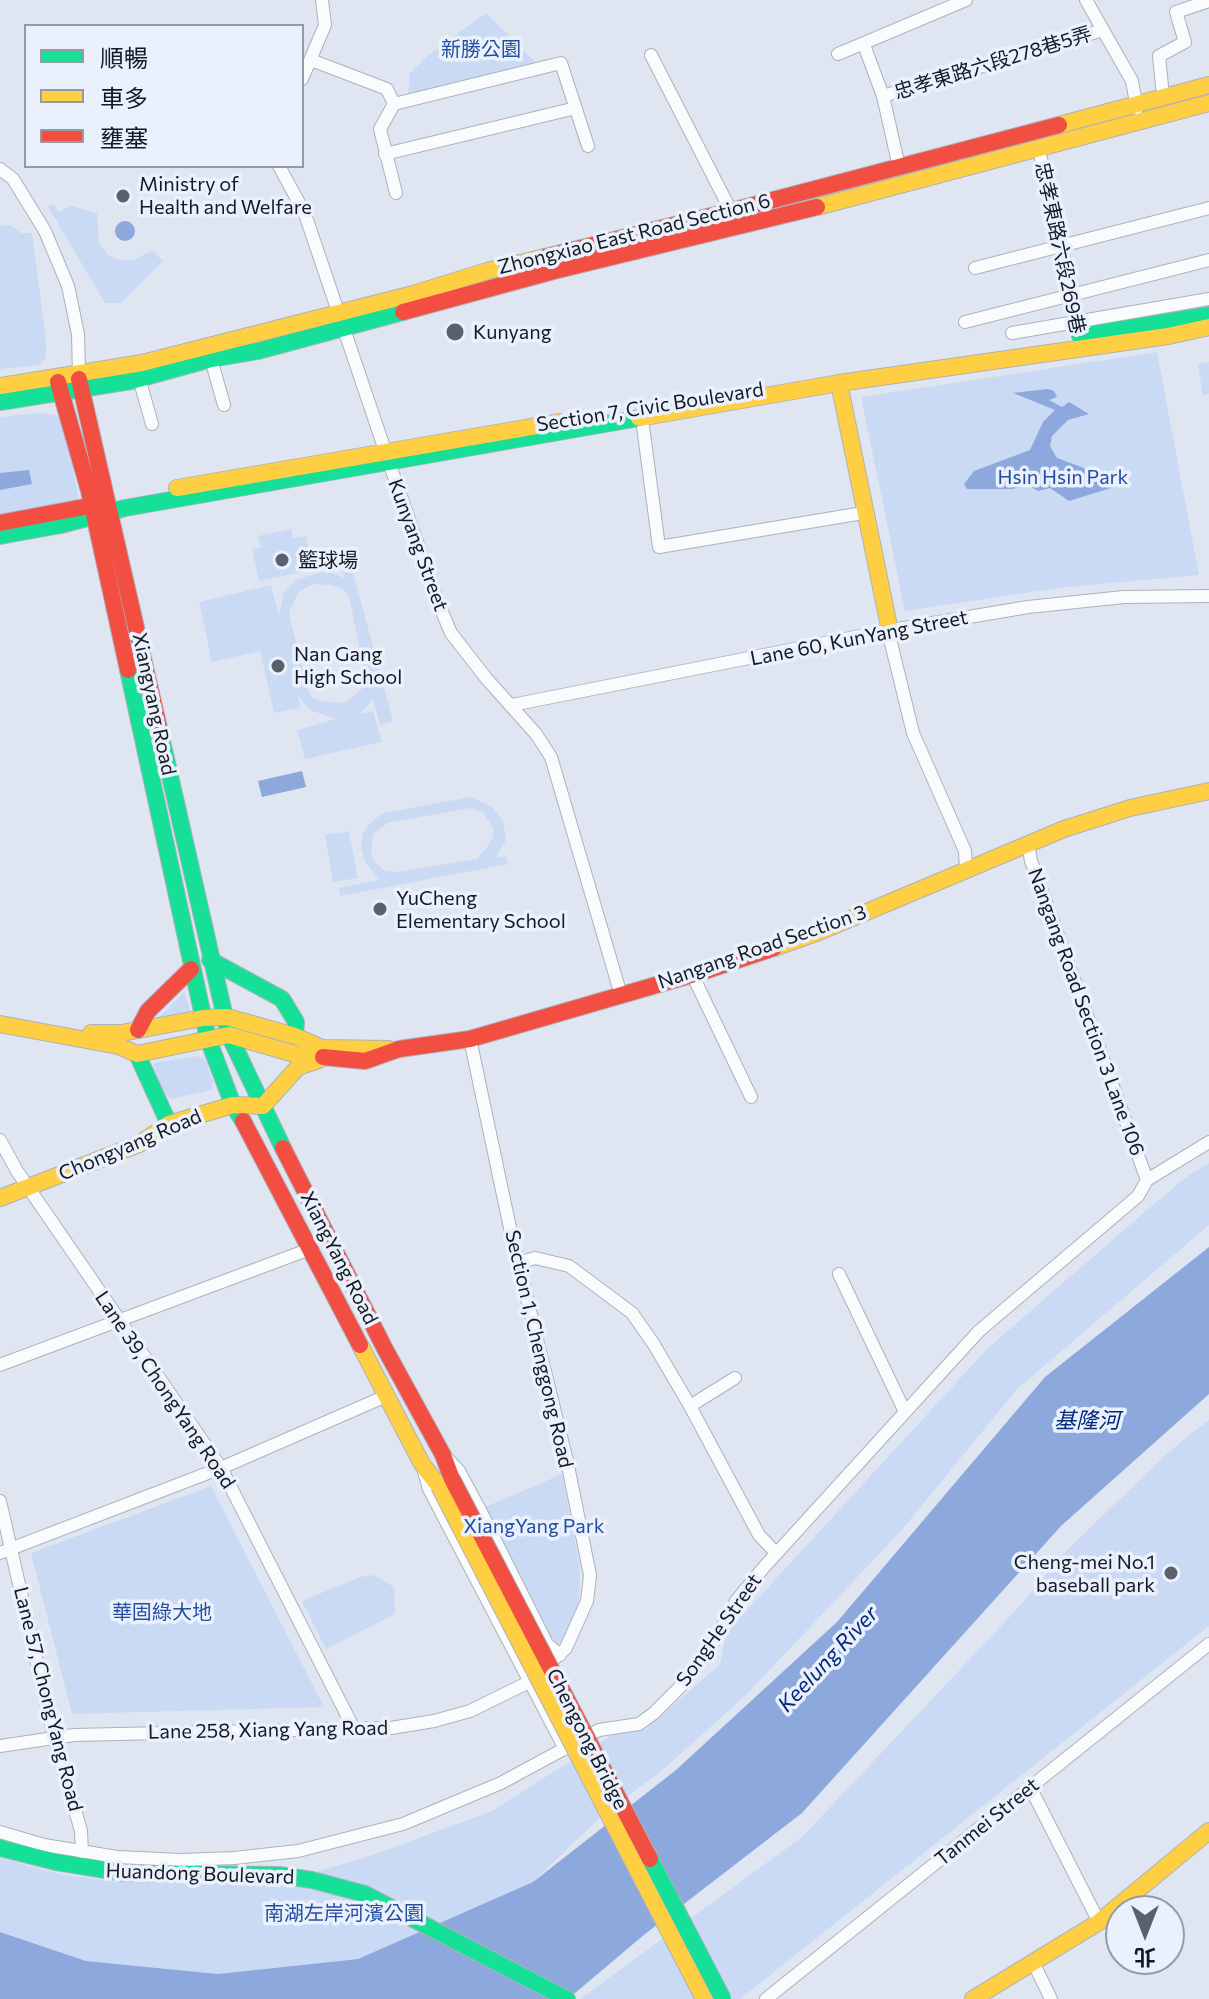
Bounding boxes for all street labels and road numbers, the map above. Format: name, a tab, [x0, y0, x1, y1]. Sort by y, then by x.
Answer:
street label: 忠孝東路六段278巷5弄	[891, 22, 1095, 104]
street label: 忠孝東路六段269巷	[1030, 160, 1090, 336]
street label: Zhongxiao East Road Section 6	[495, 188, 773, 280]
street label: Section 7, Civic Boulevard	[535, 377, 765, 437]
street label: Kunyang Street	[383, 476, 453, 614]
street label: Lane 60, KunYang Street	[748, 605, 970, 671]
street label: Xiangyang Road	[127, 631, 181, 777]
street label: Nangang Road Section 3 Lane 106	[1023, 865, 1149, 1159]
street label: Nangang Road Section 3	[655, 900, 869, 994]
street label: Chongyang Road	[55, 1104, 205, 1186]
street label: XiangYang Road	[295, 1188, 383, 1328]
street label: Section 1, Chenggong Road	[500, 1228, 578, 1470]
street label: Lane 39, ChongYang Road	[90, 1287, 240, 1493]
street label: SongHe Street	[671, 1569, 767, 1691]
street label: Lane 57, ChongYang Road	[8, 1584, 88, 1814]
street label: Chengong Bridge	[541, 1665, 633, 1813]
street label: Lane 258, Xiang Yang Road	[148, 1716, 388, 1744]
street label: Tanmei Street	[930, 1773, 1044, 1871]
street label: Huandong Boulevard	[105, 1859, 295, 1889]

